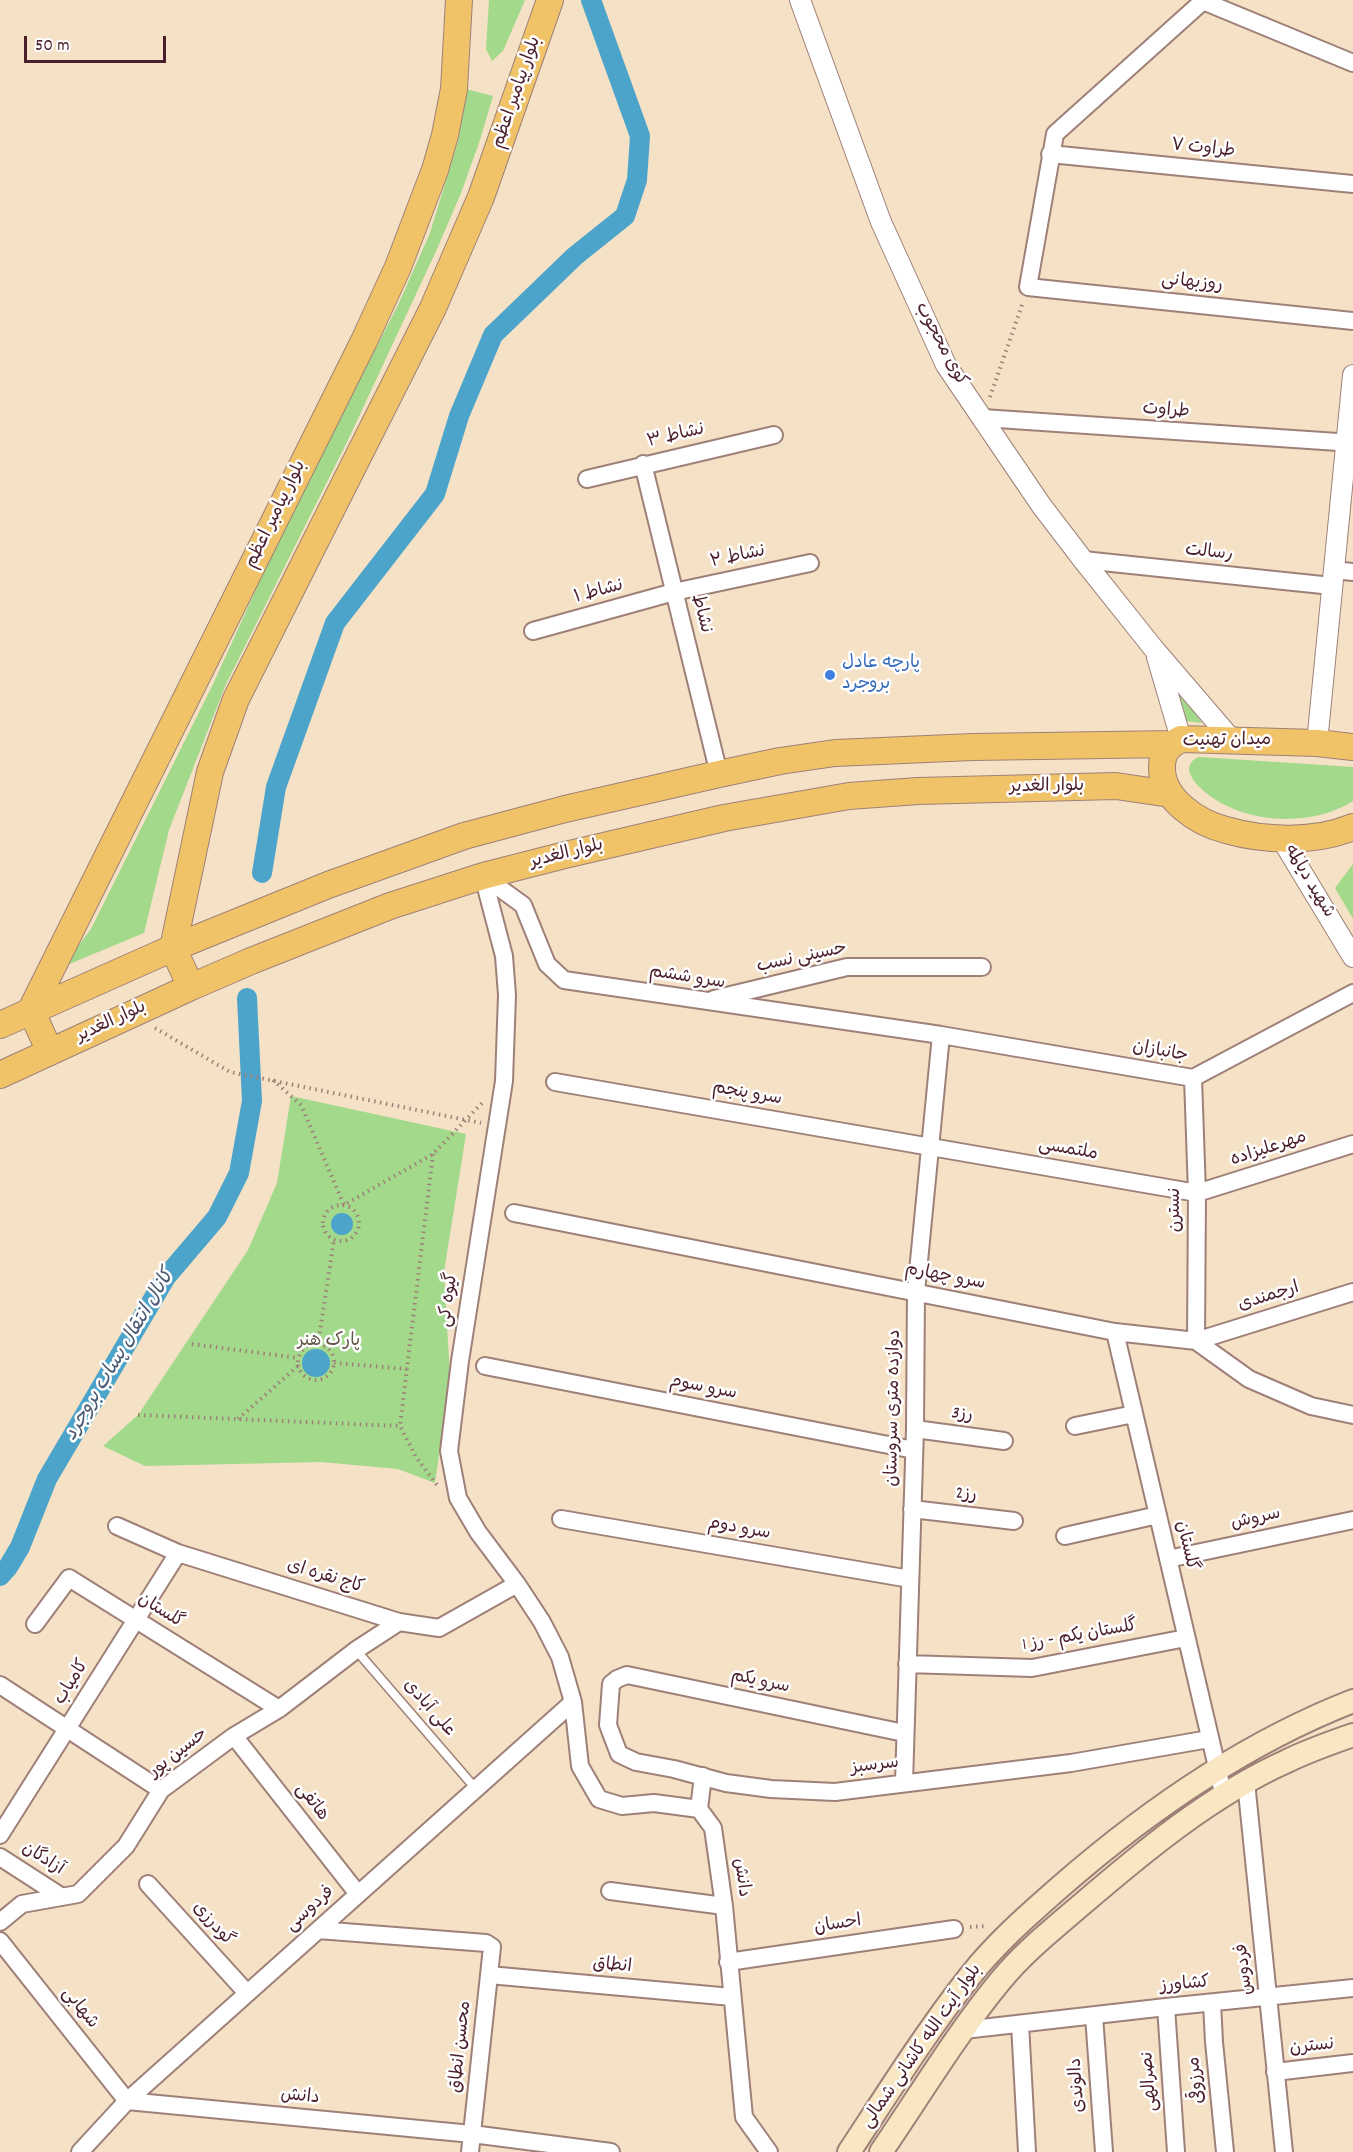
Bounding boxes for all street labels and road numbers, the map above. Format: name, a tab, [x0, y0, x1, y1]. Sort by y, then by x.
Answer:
street label: بلوار پیامبر اعظم	[489, 34, 547, 152]
street label: طراوت ۷	[1170, 136, 1236, 164]
street label: روزبهانی	[1160, 270, 1224, 298]
street label: کوی محجوب	[909, 299, 971, 391]
street label: طراوت	[1142, 400, 1190, 424]
street label: نشاط ۳	[645, 420, 707, 454]
street label: بلوار پیامبر اعظم	[242, 458, 312, 572]
street label: رسالت	[1184, 541, 1234, 567]
street label: نشاط ۲	[709, 542, 767, 574]
street label: نشاط ۱	[572, 576, 626, 610]
street label: نشاط	[685, 592, 715, 636]
street label: میدان تهنیت	[1183, 730, 1271, 754]
street label: بلوار الغدیر	[1010, 777, 1084, 799]
street label: بلوار الغدیر	[528, 836, 606, 874]
street label: شهید دیالمه	[1278, 842, 1338, 922]
street label: حسینی نسب	[755, 939, 849, 979]
street label: سرو ششم	[648, 962, 726, 996]
street label: بلوار الغدیر	[74, 997, 150, 1049]
street label: جانبازان	[1131, 1038, 1189, 1068]
street label: سرو پنجم	[711, 1078, 783, 1112]
street label: مهرعلیزاده	[1228, 1128, 1310, 1172]
street label: ملتمسی	[1037, 1135, 1099, 1167]
street label: نسترن	[1166, 1188, 1188, 1232]
street label: سرو چهارم	[903, 1260, 987, 1296]
street label: گیوه کی	[435, 1271, 465, 1329]
street label: ارجمندی	[1236, 1279, 1302, 1317]
street label: دوازده متری سروستان	[883, 1329, 907, 1487]
street label: سرو سوم	[667, 1372, 739, 1406]
street label: رز3	[950, 1404, 974, 1428]
street label: رز2	[954, 1484, 978, 1508]
street label: سروش	[1229, 1504, 1283, 1536]
street label: سرو دوم	[706, 1514, 772, 1546]
street label: گلستان	[1169, 1519, 1201, 1573]
street label: کاج نقره ای	[284, 1556, 366, 1600]
street label: گلستان	[133, 1590, 187, 1634]
street label: گلستان یکم - رز 1	[1021, 1616, 1139, 1658]
street label: کامیاب	[51, 1656, 95, 1710]
street label: سرو یکم	[729, 1666, 791, 1700]
street label: علی آبادی	[397, 1676, 459, 1742]
street label: حسین پور	[145, 1724, 213, 1784]
street label: سرسبز	[850, 1753, 900, 1781]
street label: هاتفی	[290, 1780, 332, 1826]
street label: آزادگان	[17, 1839, 67, 1881]
street label: دانش	[727, 1857, 753, 1899]
street label: فردوسی	[282, 1882, 340, 1938]
street label: گودرزی	[187, 1898, 237, 1952]
street label: احسان	[813, 1912, 863, 1940]
street label: فردوس	[1233, 1942, 1259, 1996]
street label: انطاق	[591, 1955, 633, 1979]
street label: بلوار آیت الله کاشانی شمالی	[858, 1961, 988, 2133]
street label: کشاورز	[1159, 1973, 1211, 1999]
street label: شهابی	[56, 1984, 102, 2034]
street label: محسن انطاق	[446, 2000, 478, 2094]
street label: نسترن	[1289, 2035, 1335, 2061]
street label: نصرالهی	[1138, 2050, 1164, 2112]
street label: مرزوقی	[1185, 2055, 1211, 2105]
street label: دالوندی	[1066, 2057, 1092, 2113]
street label: دانش	[280, 2086, 320, 2110]

